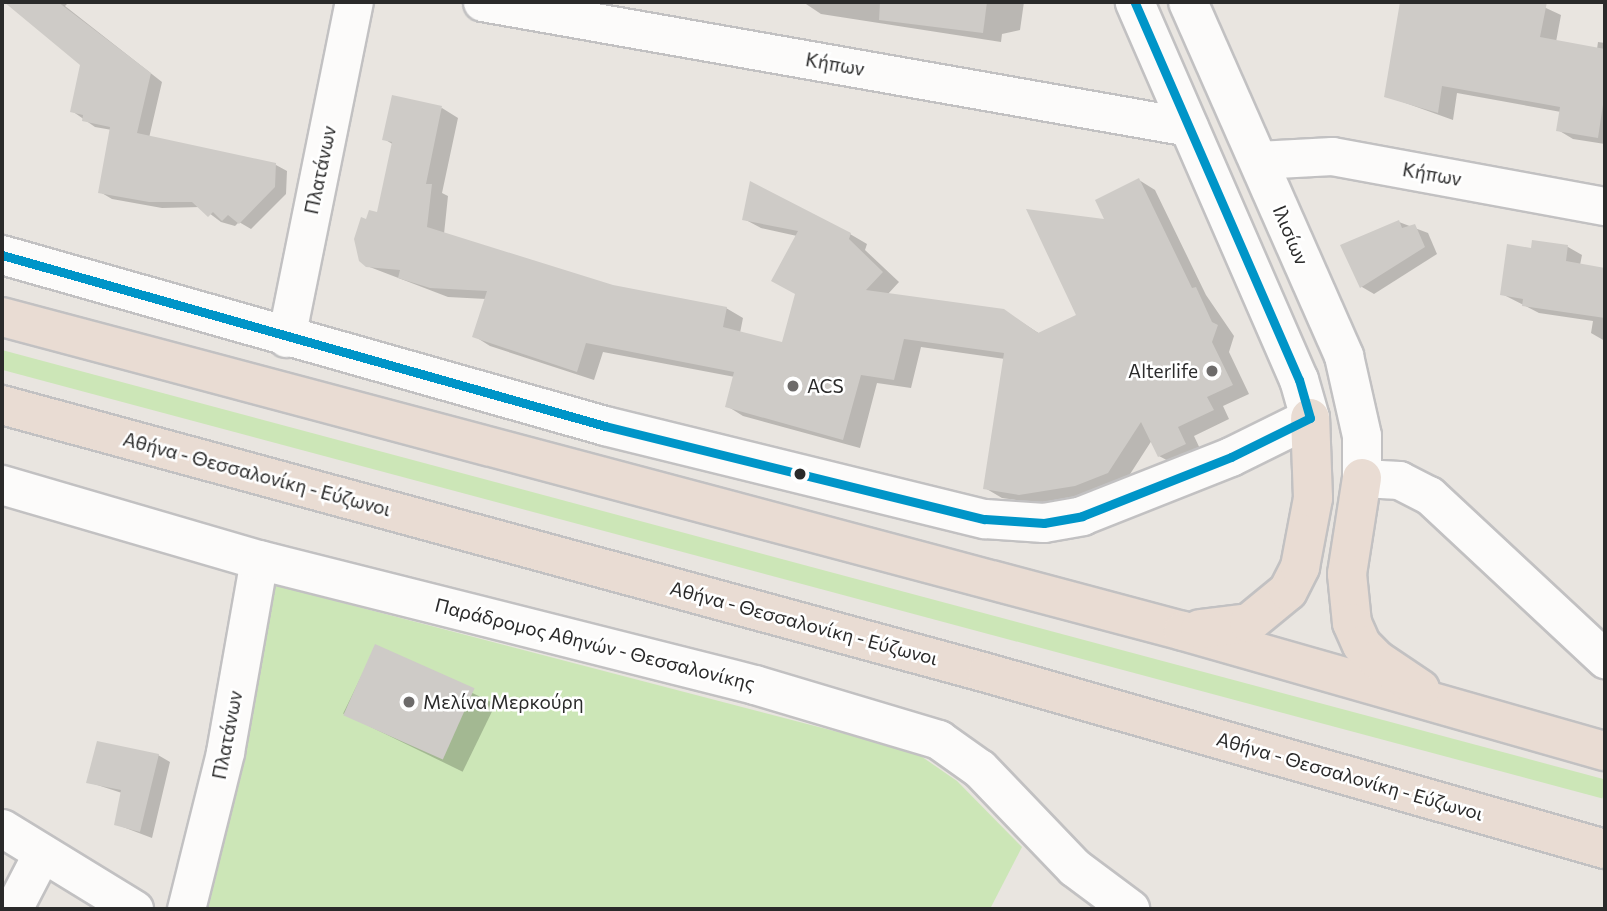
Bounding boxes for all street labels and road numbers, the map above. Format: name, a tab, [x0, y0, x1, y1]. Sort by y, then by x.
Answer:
street label: Κήπων	[804, 48, 866, 80]
street label: Πλατάνων	[300, 124, 340, 216]
street label: Κήπων	[1401, 158, 1463, 190]
street label: Ιλισίων	[1268, 202, 1314, 268]
street label: Αθήνα - Θεσσαλονίκη - Εύζωνοι	[121, 427, 393, 521]
street label: Αθήνα - Θεσσαλονίκη - Εύζωνοι	[668, 576, 940, 670]
street label: Παράδρομος Αθηνών - Θεσσαλονίκης	[433, 593, 757, 695]
street label: Πλατάνων	[207, 689, 247, 781]
street label: Αθήνα - Θεσσαλονίκη - Εύζωνοι	[1214, 727, 1486, 825]

